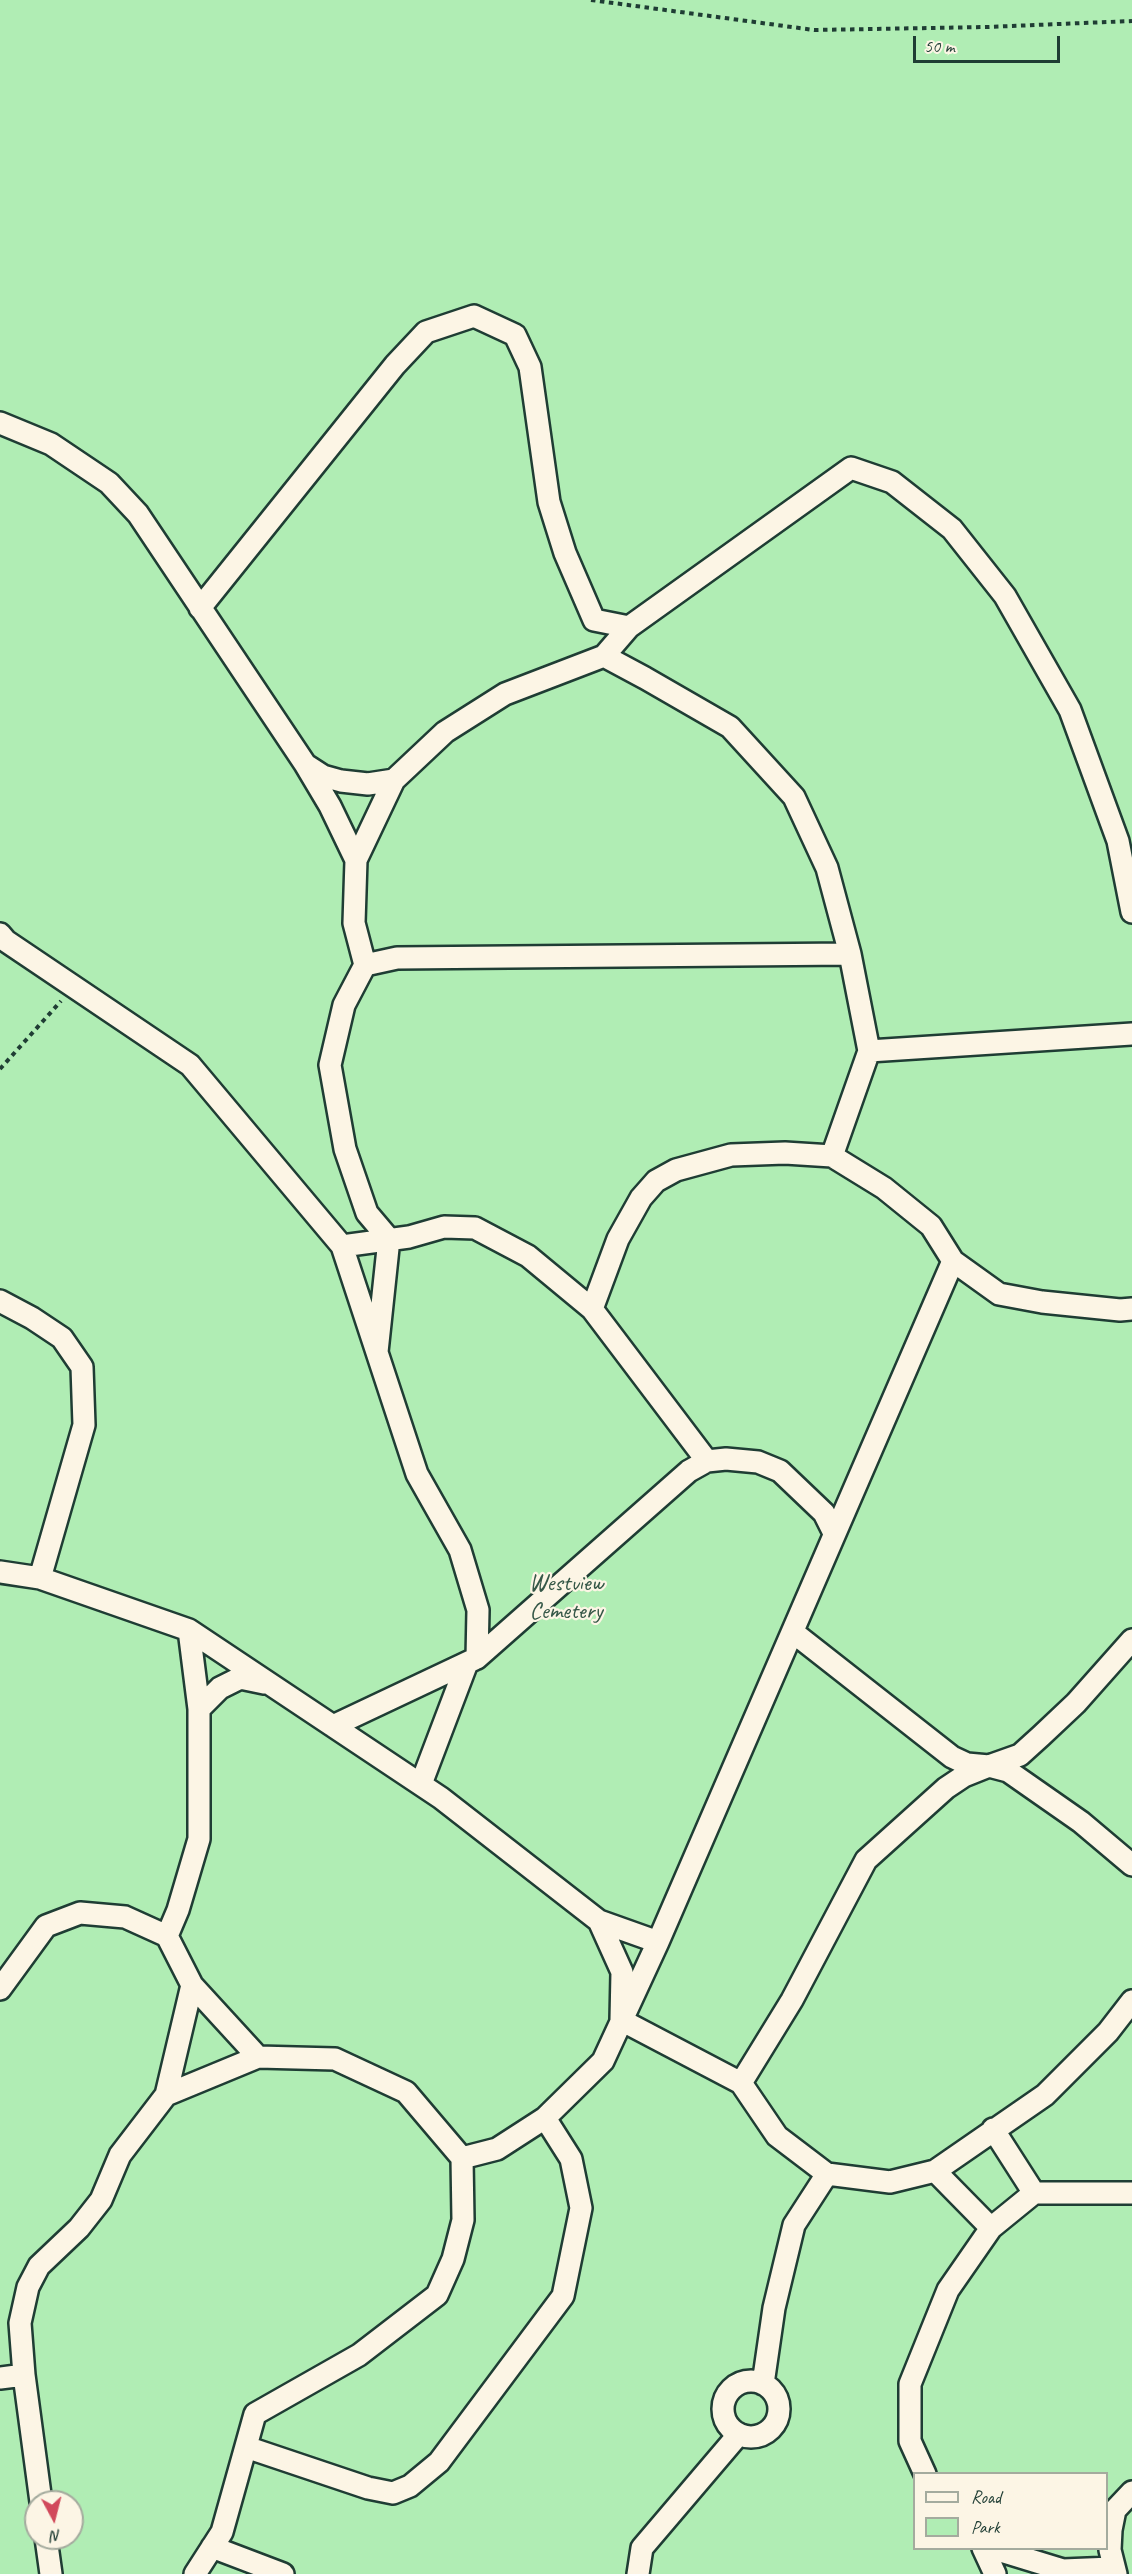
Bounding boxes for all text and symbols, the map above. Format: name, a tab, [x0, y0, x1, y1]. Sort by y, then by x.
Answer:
scale bar	[916, 24, 1063, 62]
text: 50 m	[924, 35, 955, 57]
park label: Westview Cemetery	[529, 1570, 603, 1626]
legend	[913, 2472, 1108, 2550]
text: Road	[971, 2486, 1001, 2508]
north arrow	[24, 2490, 84, 2550]
text: Park	[971, 2516, 1000, 2538]
text: N	[50, 2525, 62, 2546]

